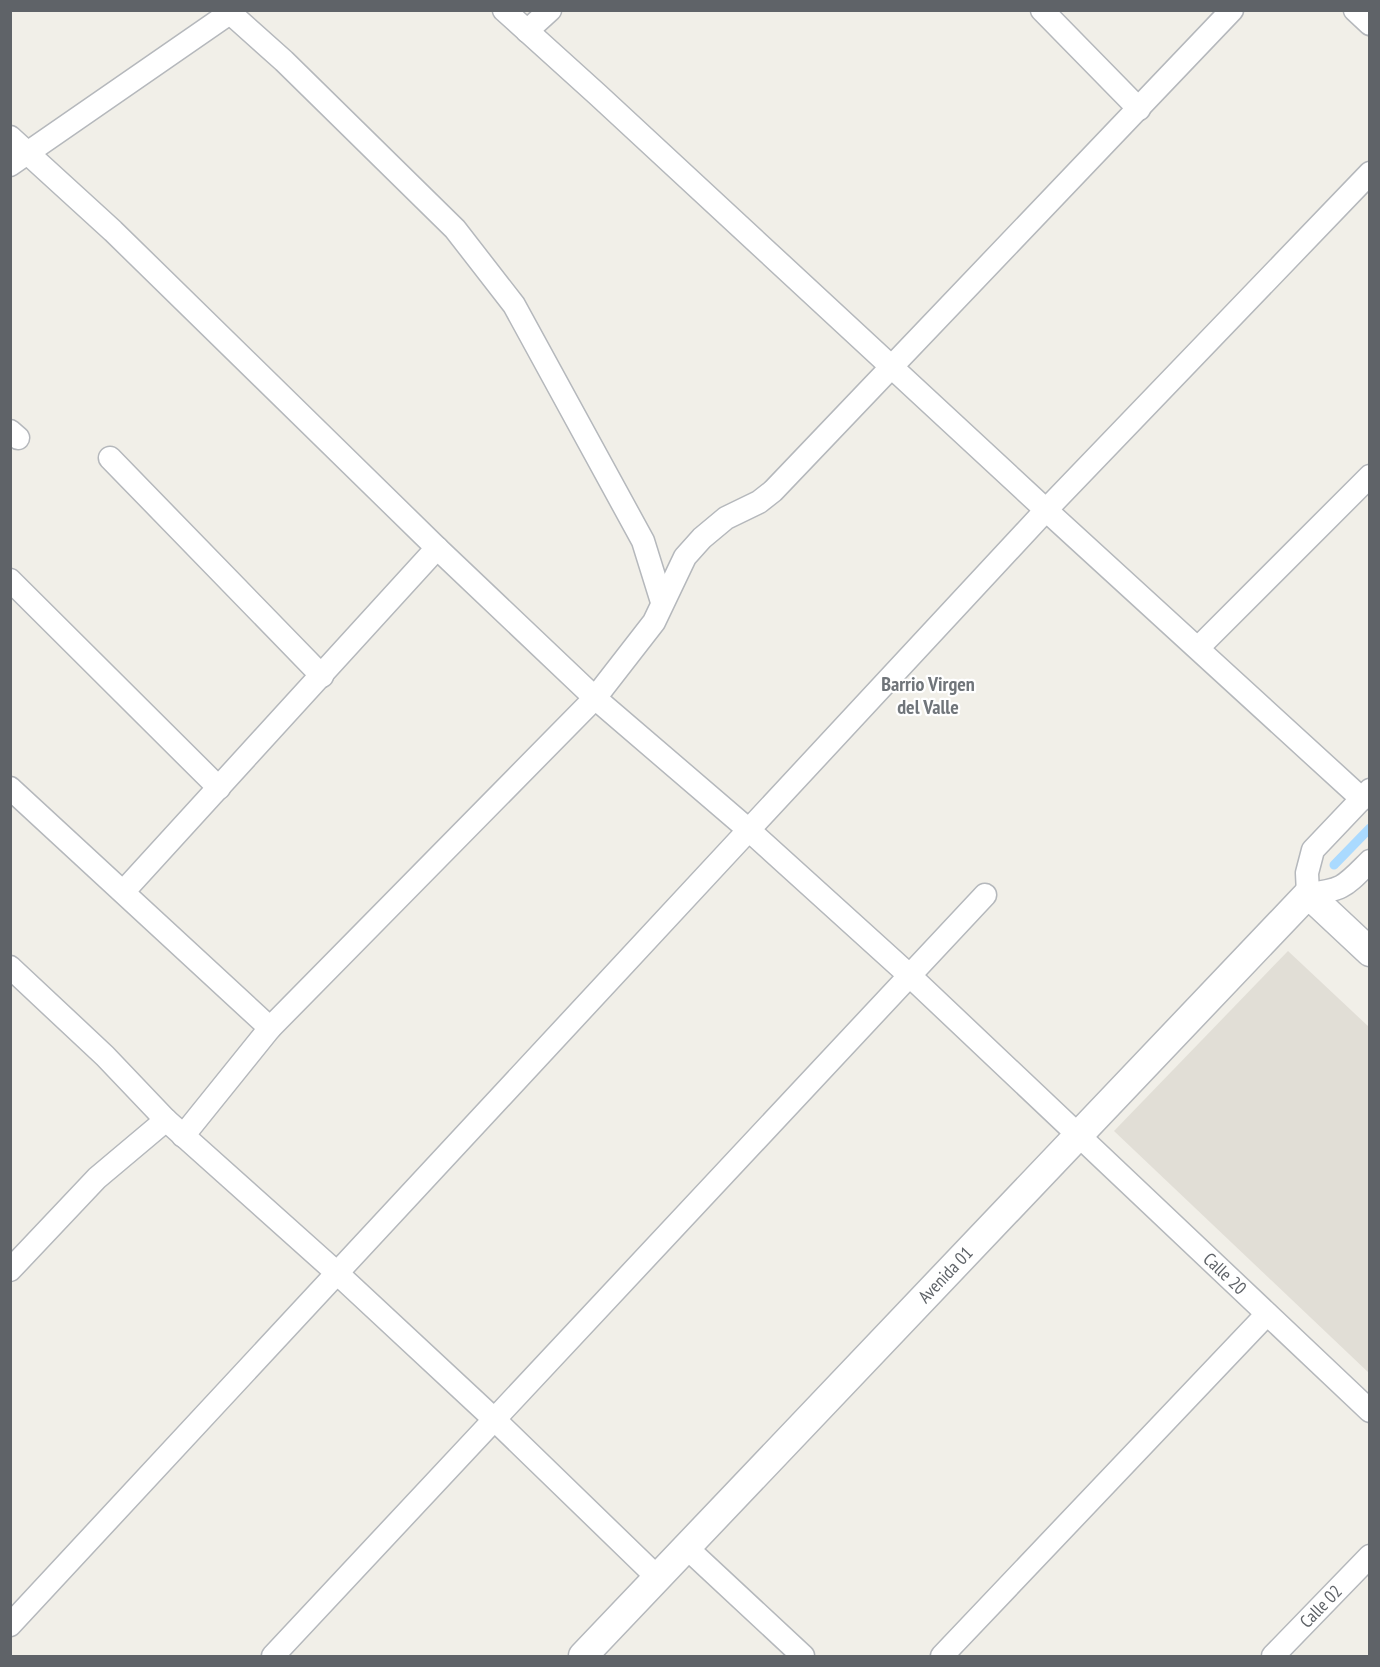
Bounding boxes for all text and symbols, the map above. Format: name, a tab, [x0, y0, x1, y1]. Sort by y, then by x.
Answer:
district label: Barrio Virgen del Valle	[881, 671, 975, 720]
street label: Avenida 01	[913, 1242, 977, 1308]
street label: Calle 20	[1199, 1247, 1252, 1299]
street label: Calle 02	[1295, 1580, 1347, 1632]

